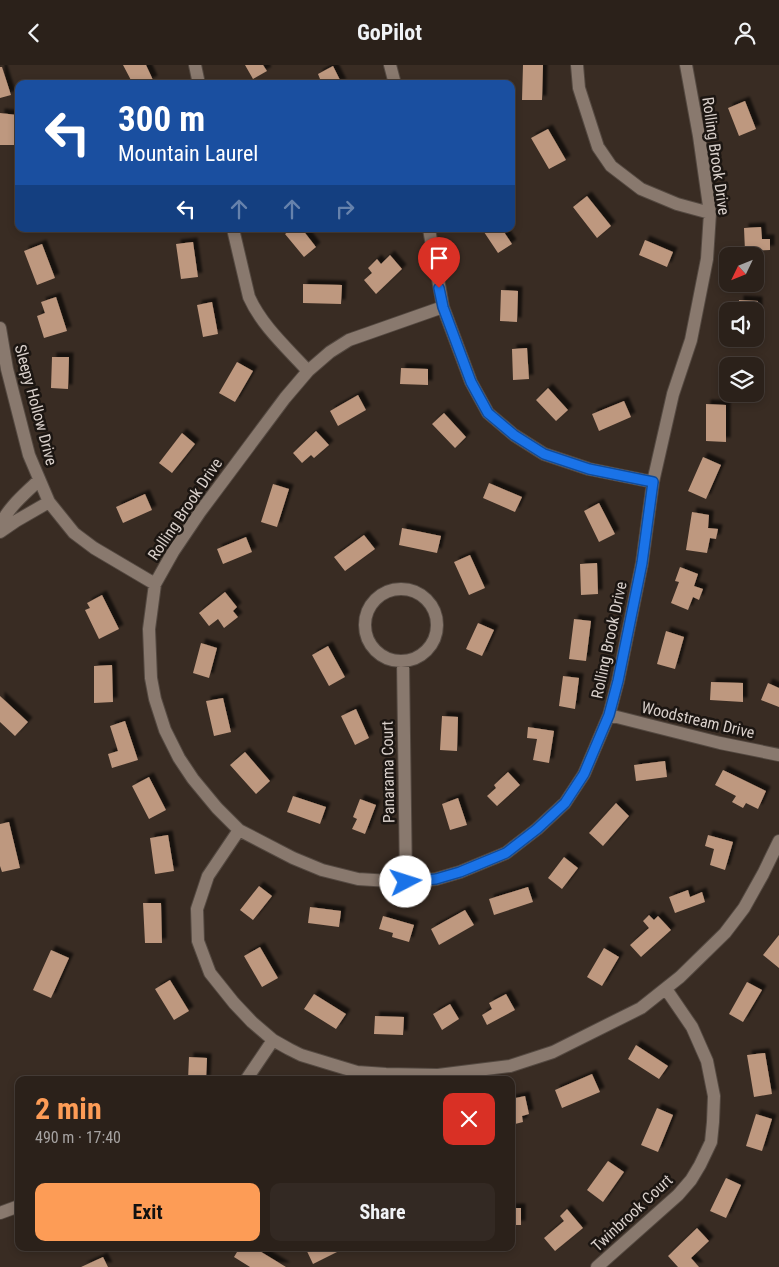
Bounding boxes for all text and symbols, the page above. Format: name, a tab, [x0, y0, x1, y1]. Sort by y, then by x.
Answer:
icon: back	[20, 19, 48, 47]
icon: person	[731, 19, 759, 47]
text: GoPilot	[357, 20, 422, 45]
street label: Rolling Brook Drive	[698, 96, 734, 216]
text: 300 m	[118, 99, 205, 140]
icon: left	[35, 100, 100, 165]
text: Mountain Laurel	[118, 141, 258, 166]
icon: left	[172, 195, 200, 223]
icon: ahead	[225, 195, 253, 223]
icon: ahead	[278, 195, 306, 223]
icon: right	[331, 195, 359, 223]
pin	[418, 237, 460, 288]
icon: arrive	[425, 244, 453, 272]
north arrow	[719, 247, 764, 293]
map controls	[719, 247, 764, 402]
button: sound	[719, 302, 764, 347]
street label: Sleepy Hollow Drive	[11, 342, 61, 468]
button: layers	[719, 357, 764, 402]
street label: Rolling Brook Drive	[144, 454, 226, 564]
street label: Rolling Brook Drive	[587, 580, 631, 700]
street label: Woodstream Drive	[640, 698, 756, 742]
street label: Panarama Court	[378, 720, 398, 823]
position arrow	[379, 855, 431, 907]
text: 2 min	[35, 1091, 102, 1126]
button: close	[443, 1093, 495, 1145]
text: 490 m · 17:40	[35, 1128, 121, 1147]
street label: Twinbrook Court	[587, 1170, 677, 1255]
button: Exit	[35, 1183, 260, 1241]
button: Share	[270, 1183, 495, 1241]

